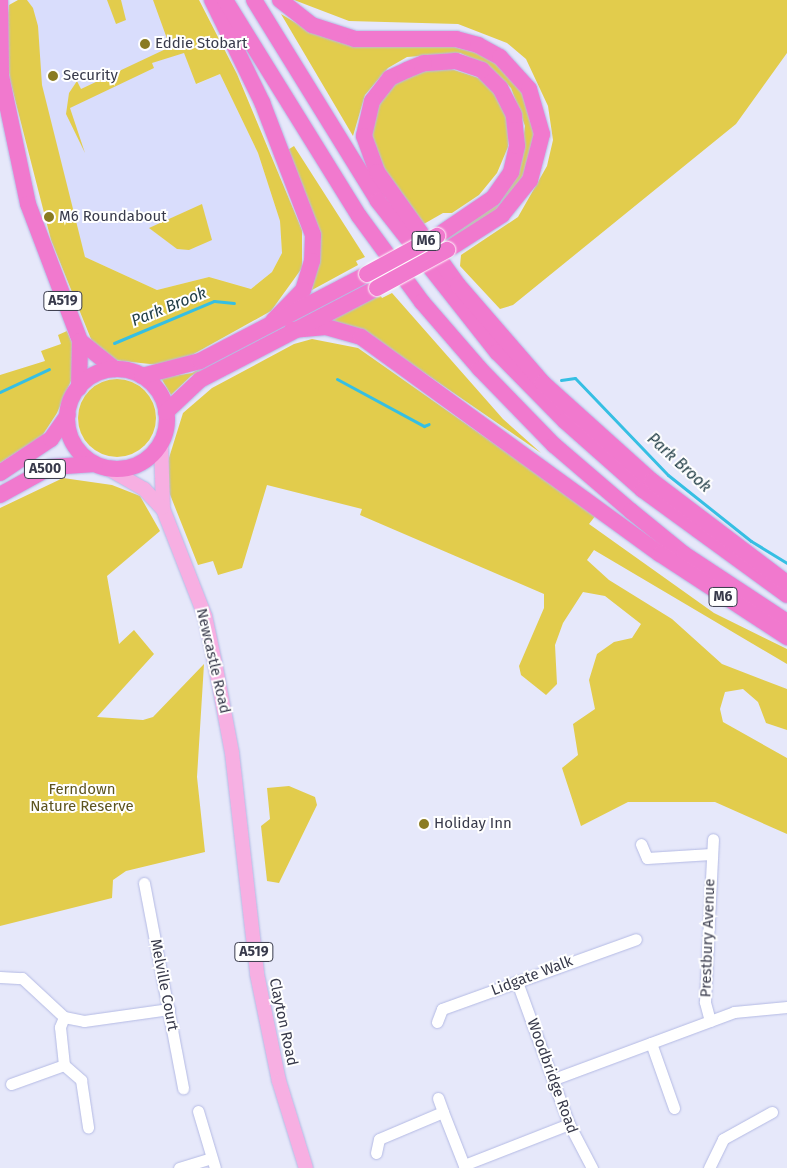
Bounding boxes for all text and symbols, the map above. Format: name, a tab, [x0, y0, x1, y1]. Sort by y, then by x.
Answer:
place label: Eddie Stobart	[155, 35, 247, 53]
marker: Eddie Stobart	[139, 38, 151, 50]
place label: Security	[63, 67, 118, 85]
marker: Security	[47, 70, 59, 82]
place label: M6 Roundabout	[59, 208, 167, 226]
marker: M6 Roundabout	[43, 211, 55, 223]
road number: M6	[411, 230, 441, 252]
water label: Park Brook	[129, 283, 209, 331]
road number: A519	[43, 290, 83, 312]
water label: Park Brook	[643, 429, 715, 497]
road number: A500	[24, 458, 66, 480]
road number: M6	[708, 586, 738, 608]
street label: Newcastle Road	[192, 607, 234, 715]
park label: Ferndown Nature Reserve	[30, 780, 134, 815]
place label: Holiday Inn	[434, 815, 512, 833]
marker: Holiday Inn	[418, 818, 430, 830]
street label: Prestbury Avenue	[697, 878, 719, 998]
street label: Melville Court	[146, 937, 182, 1033]
road number: A519	[234, 940, 274, 964]
street label: Lidgate Walk	[489, 952, 575, 1000]
street label: Clayton Road	[265, 977, 301, 1067]
street label: Woodbridge Road	[523, 1016, 581, 1136]

